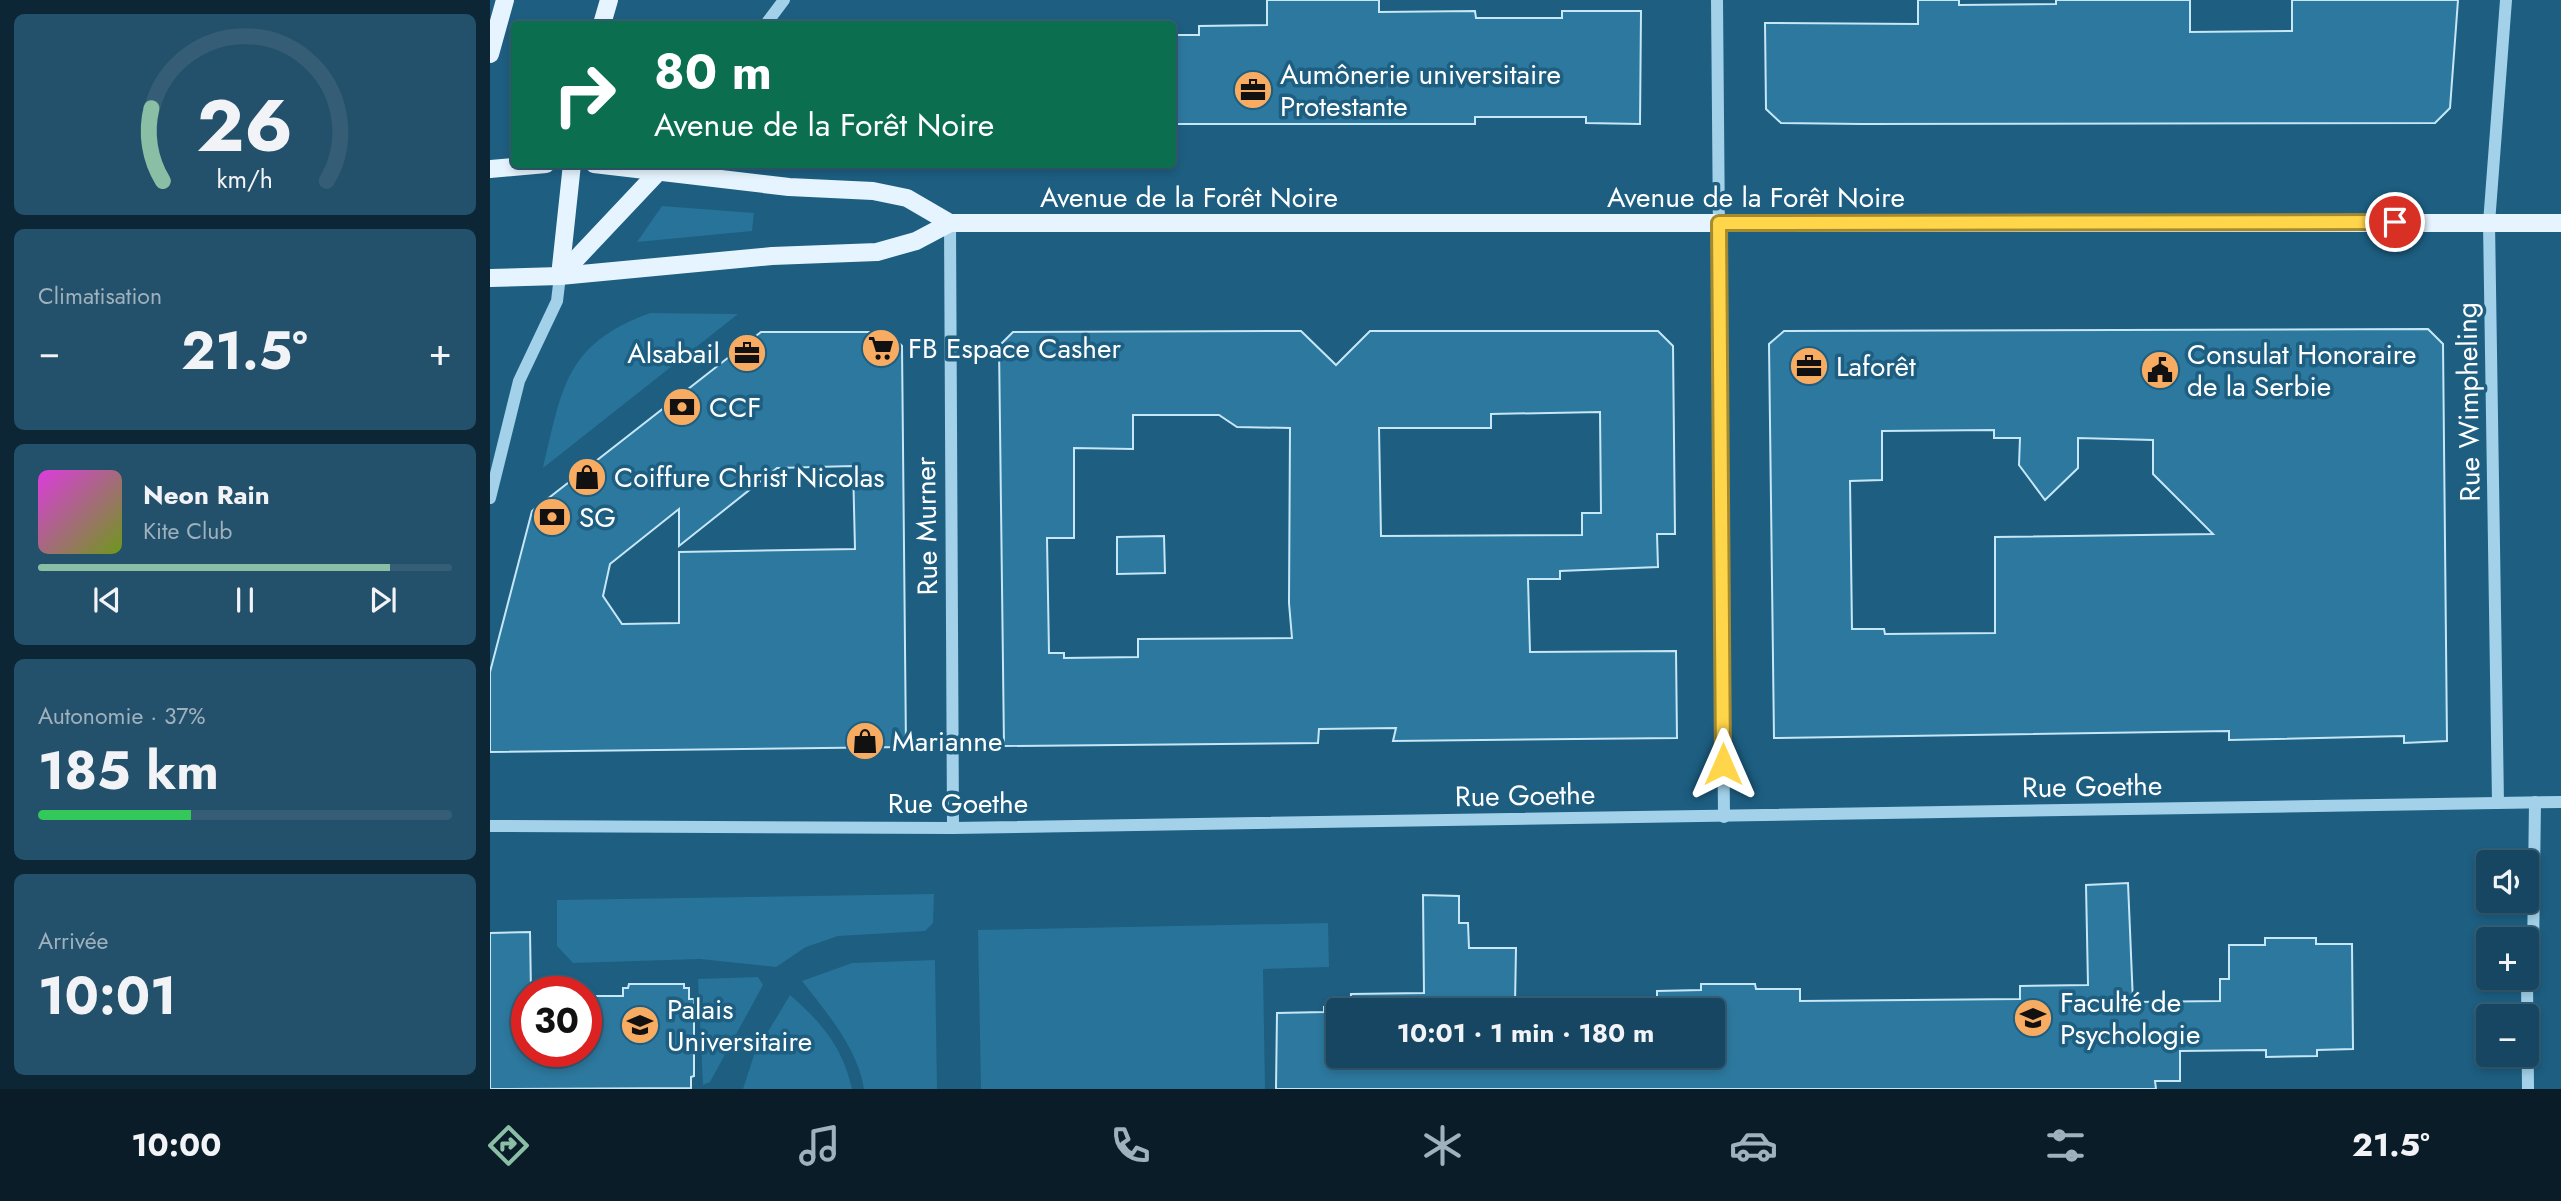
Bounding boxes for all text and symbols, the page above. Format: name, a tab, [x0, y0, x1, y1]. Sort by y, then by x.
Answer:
text: 80 m	[654, 37, 772, 107]
icon: right	[539, 49, 630, 140]
place label: Aumônerie universitaire Protestante	[1280, 54, 1561, 127]
office icon: Aumônerie universitaire Protestante	[1232, 69, 1274, 111]
text: 26	[197, 73, 293, 178]
text: Avenue de la Forêt Noire	[654, 102, 994, 148]
text: km/h	[217, 160, 273, 196]
street label: Avenue de la Forêt Noire	[1040, 177, 1338, 218]
street label: Avenue de la Forêt Noire	[1607, 177, 1905, 218]
pin	[2365, 192, 2425, 252]
icon: arrive	[2376, 203, 2414, 241]
text: Climatisation	[38, 279, 162, 313]
street label: Rue Wimpheling	[2446, 302, 2491, 502]
text: 21.5°	[181, 313, 308, 389]
text: −	[38, 324, 60, 379]
text: +	[429, 324, 452, 379]
supermarket icon: FB Espace Casher	[860, 327, 902, 369]
place label: FB Espace Casher	[908, 328, 1121, 369]
office icon: Alsabail	[726, 332, 768, 374]
place label: Alsabail	[627, 333, 720, 374]
place label: Consulat Honoraire de la Serbie	[2187, 334, 2416, 407]
office icon: Laforêt	[1788, 345, 1830, 387]
place label: Laforêt	[1836, 346, 1916, 387]
public building icon: Consulat Honoraire de la Serbie	[2139, 349, 2181, 391]
bank icon: CCF	[661, 386, 703, 428]
place label: CCF	[709, 387, 761, 428]
shop icon: Coiffure Christ Nicolas	[566, 456, 608, 498]
street label: Rue Murner	[905, 456, 948, 596]
place label: Coiffure Christ Nicolas	[614, 457, 884, 498]
text: Neon Rain	[143, 476, 270, 514]
bank icon: SG	[531, 496, 573, 538]
place label: SG	[579, 497, 616, 538]
text: Kite Club	[143, 514, 232, 548]
icon: previous	[88, 581, 126, 619]
icon: pause	[226, 581, 264, 619]
icon: next	[364, 581, 402, 619]
text: Autonomie · 37%	[38, 699, 206, 733]
shop icon: Marianne	[844, 720, 886, 762]
place label: Marianne	[892, 721, 1002, 762]
position arrow	[1686, 727, 1760, 801]
text: 185 km	[38, 733, 219, 809]
street label: Rue Goethe	[2021, 765, 2163, 808]
street label: Rue Goethe	[1454, 774, 1596, 817]
street label: Rue Goethe	[888, 783, 1028, 824]
map controls	[2476, 850, 2539, 1067]
button: sound	[2476, 850, 2539, 913]
text: Arrivée	[38, 924, 108, 958]
button: +	[2476, 927, 2539, 990]
text: 10:01	[38, 958, 177, 1034]
speed limit sign: 30	[511, 976, 602, 1067]
place label: Faculté de Psychologie	[2060, 982, 2200, 1055]
place label: Palais Universitaire	[667, 989, 812, 1062]
school or university icon: Faculté de Psychologie	[2012, 997, 2054, 1039]
school or university icon: Palais Universitaire	[619, 1004, 661, 1046]
button: −	[2476, 1004, 2539, 1067]
text: 10:01 · 1 min · 180 m	[1397, 1014, 1654, 1052]
icon: directions	[484, 1121, 533, 1170]
icon: music	[795, 1121, 844, 1170]
icon: phone	[1106, 1121, 1155, 1170]
icon: climate	[1418, 1121, 1467, 1170]
icon: car	[1729, 1121, 1778, 1170]
icon: filters	[2041, 1121, 2090, 1170]
text: 10:00	[131, 1122, 221, 1168]
text: 21.5°	[2352, 1122, 2430, 1168]

